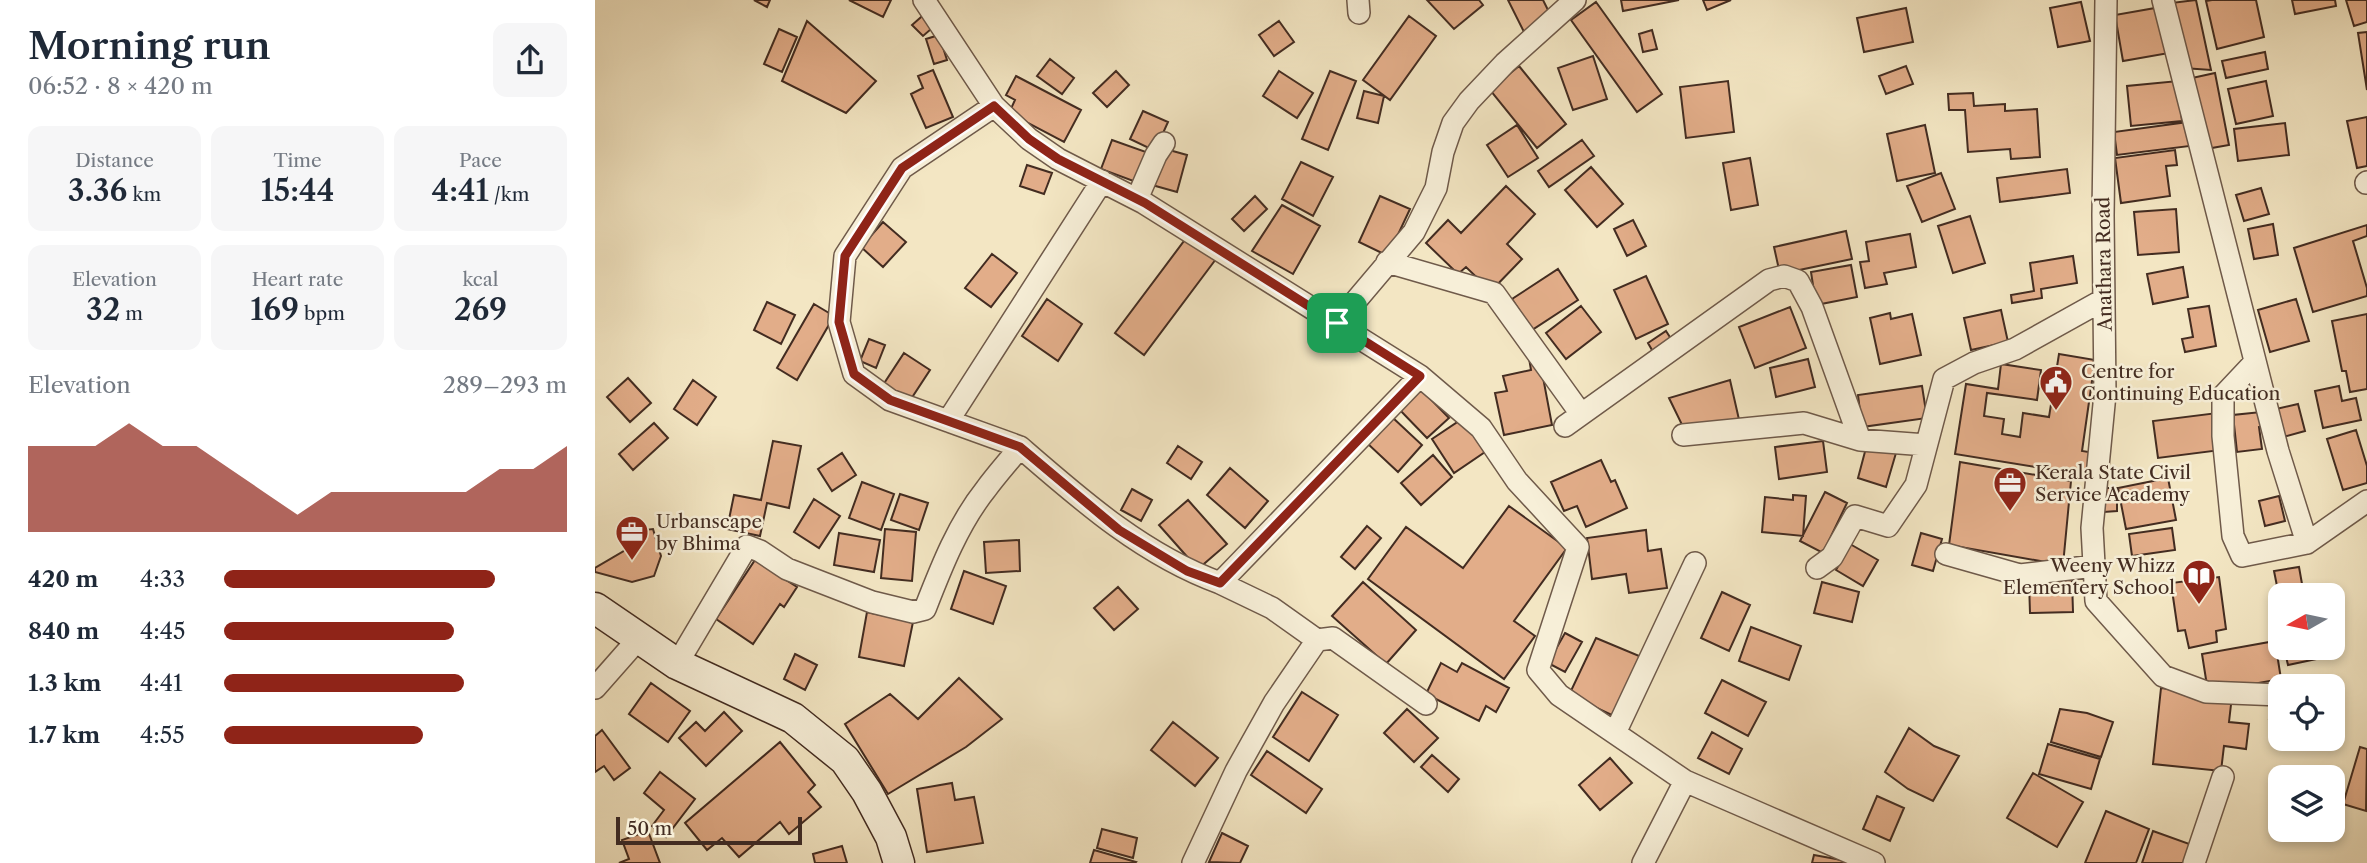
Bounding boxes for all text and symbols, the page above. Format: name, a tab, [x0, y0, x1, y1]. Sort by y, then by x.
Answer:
text: Morning run	[28, 22, 271, 69]
button: share	[493, 23, 567, 97]
text: 06:52 · 8 × 420 m	[28, 72, 213, 100]
text: Distance	[75, 149, 154, 172]
text: Time	[273, 149, 322, 172]
text: Pace	[459, 149, 502, 172]
text: 3.36	[68, 172, 127, 209]
text: 15:44	[261, 172, 334, 209]
text: 4:41	[432, 172, 489, 209]
text: km	[127, 183, 161, 206]
text: /km	[489, 183, 529, 206]
street label: Anathara Road	[2091, 196, 2117, 332]
text: Elevation	[72, 268, 157, 291]
text: Heart rate	[252, 268, 343, 291]
text: kcal	[463, 268, 498, 291]
text: 32	[86, 291, 120, 328]
text: 169	[250, 291, 299, 328]
text: 269	[454, 291, 507, 328]
pin	[1307, 293, 1367, 353]
text: m	[120, 302, 143, 325]
text: bpm	[299, 302, 345, 325]
icon: arrive	[1318, 304, 1356, 342]
place label: Centre for Continuing Education	[2081, 360, 2281, 405]
public building icon: Centre for Continuing Education	[2037, 363, 2075, 412]
text: Elevation	[28, 371, 131, 399]
text: 289–293 m	[443, 371, 567, 399]
place label: Kerala State Civil Service Academy	[2035, 461, 2191, 506]
office icon: Kerala State Civil Service Academy	[1991, 464, 2029, 513]
place label: Urbanscape by Bhima	[656, 510, 762, 555]
office icon: Urbanscape by Bhima	[613, 513, 651, 562]
place label: Weeny Whizz Elementery School	[2003, 554, 2175, 599]
library icon: Weeny Whizz Elementery School	[2180, 557, 2218, 606]
text: 420 m	[28, 565, 99, 593]
text: 4:33	[140, 565, 185, 593]
north arrow	[2268, 583, 2345, 660]
map controls	[2268, 583, 2345, 842]
text: 840 m	[28, 617, 99, 645]
text: 4:45	[140, 617, 186, 645]
text: 1.3 km	[28, 669, 102, 697]
text: 4:41	[140, 669, 183, 697]
button: locate	[2268, 674, 2345, 751]
text: 1.7 km	[28, 721, 100, 749]
text: 4:55	[140, 721, 185, 749]
button: layers	[2268, 765, 2345, 842]
scale bar	[616, 814, 801, 846]
text: 50 m	[627, 817, 672, 840]

